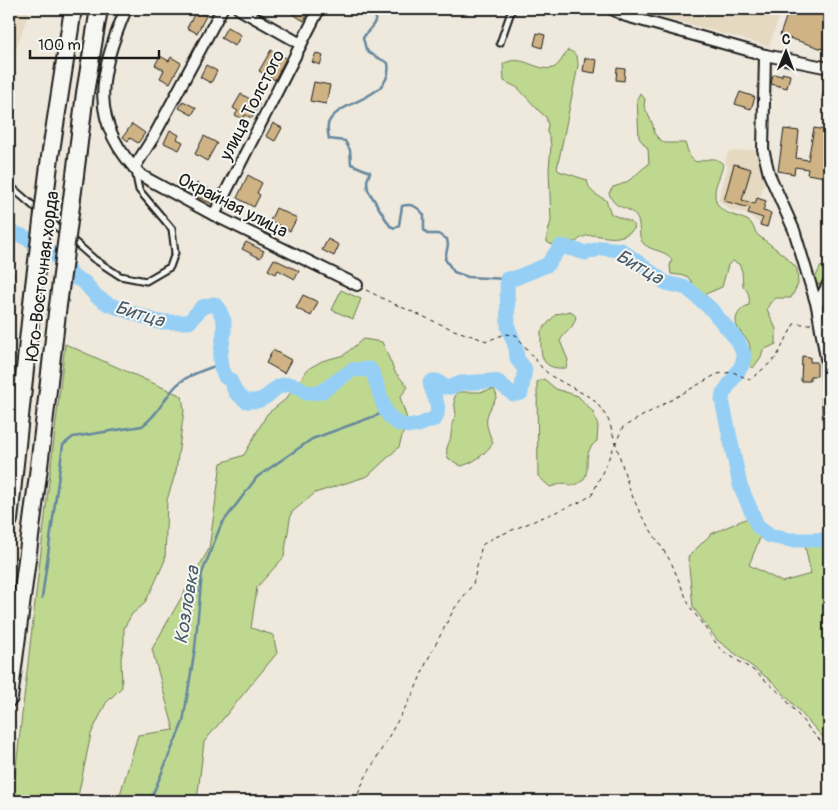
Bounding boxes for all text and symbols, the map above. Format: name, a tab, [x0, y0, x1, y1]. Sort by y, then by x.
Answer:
scale bar	[30, 28, 159, 60]
north arrow	[760, 28, 810, 78]
text: С	[782, 31, 791, 48]
text: 100 m	[38, 36, 81, 55]
street label: улица Толстого	[214, 46, 290, 165]
street label: Окрайная улица	[174, 168, 292, 243]
street label: Юго-Восточная хорда	[21, 190, 64, 363]
water label: Битца	[612, 244, 668, 290]
water label: Битца	[112, 295, 168, 333]
water label: Козловка	[169, 563, 205, 646]

